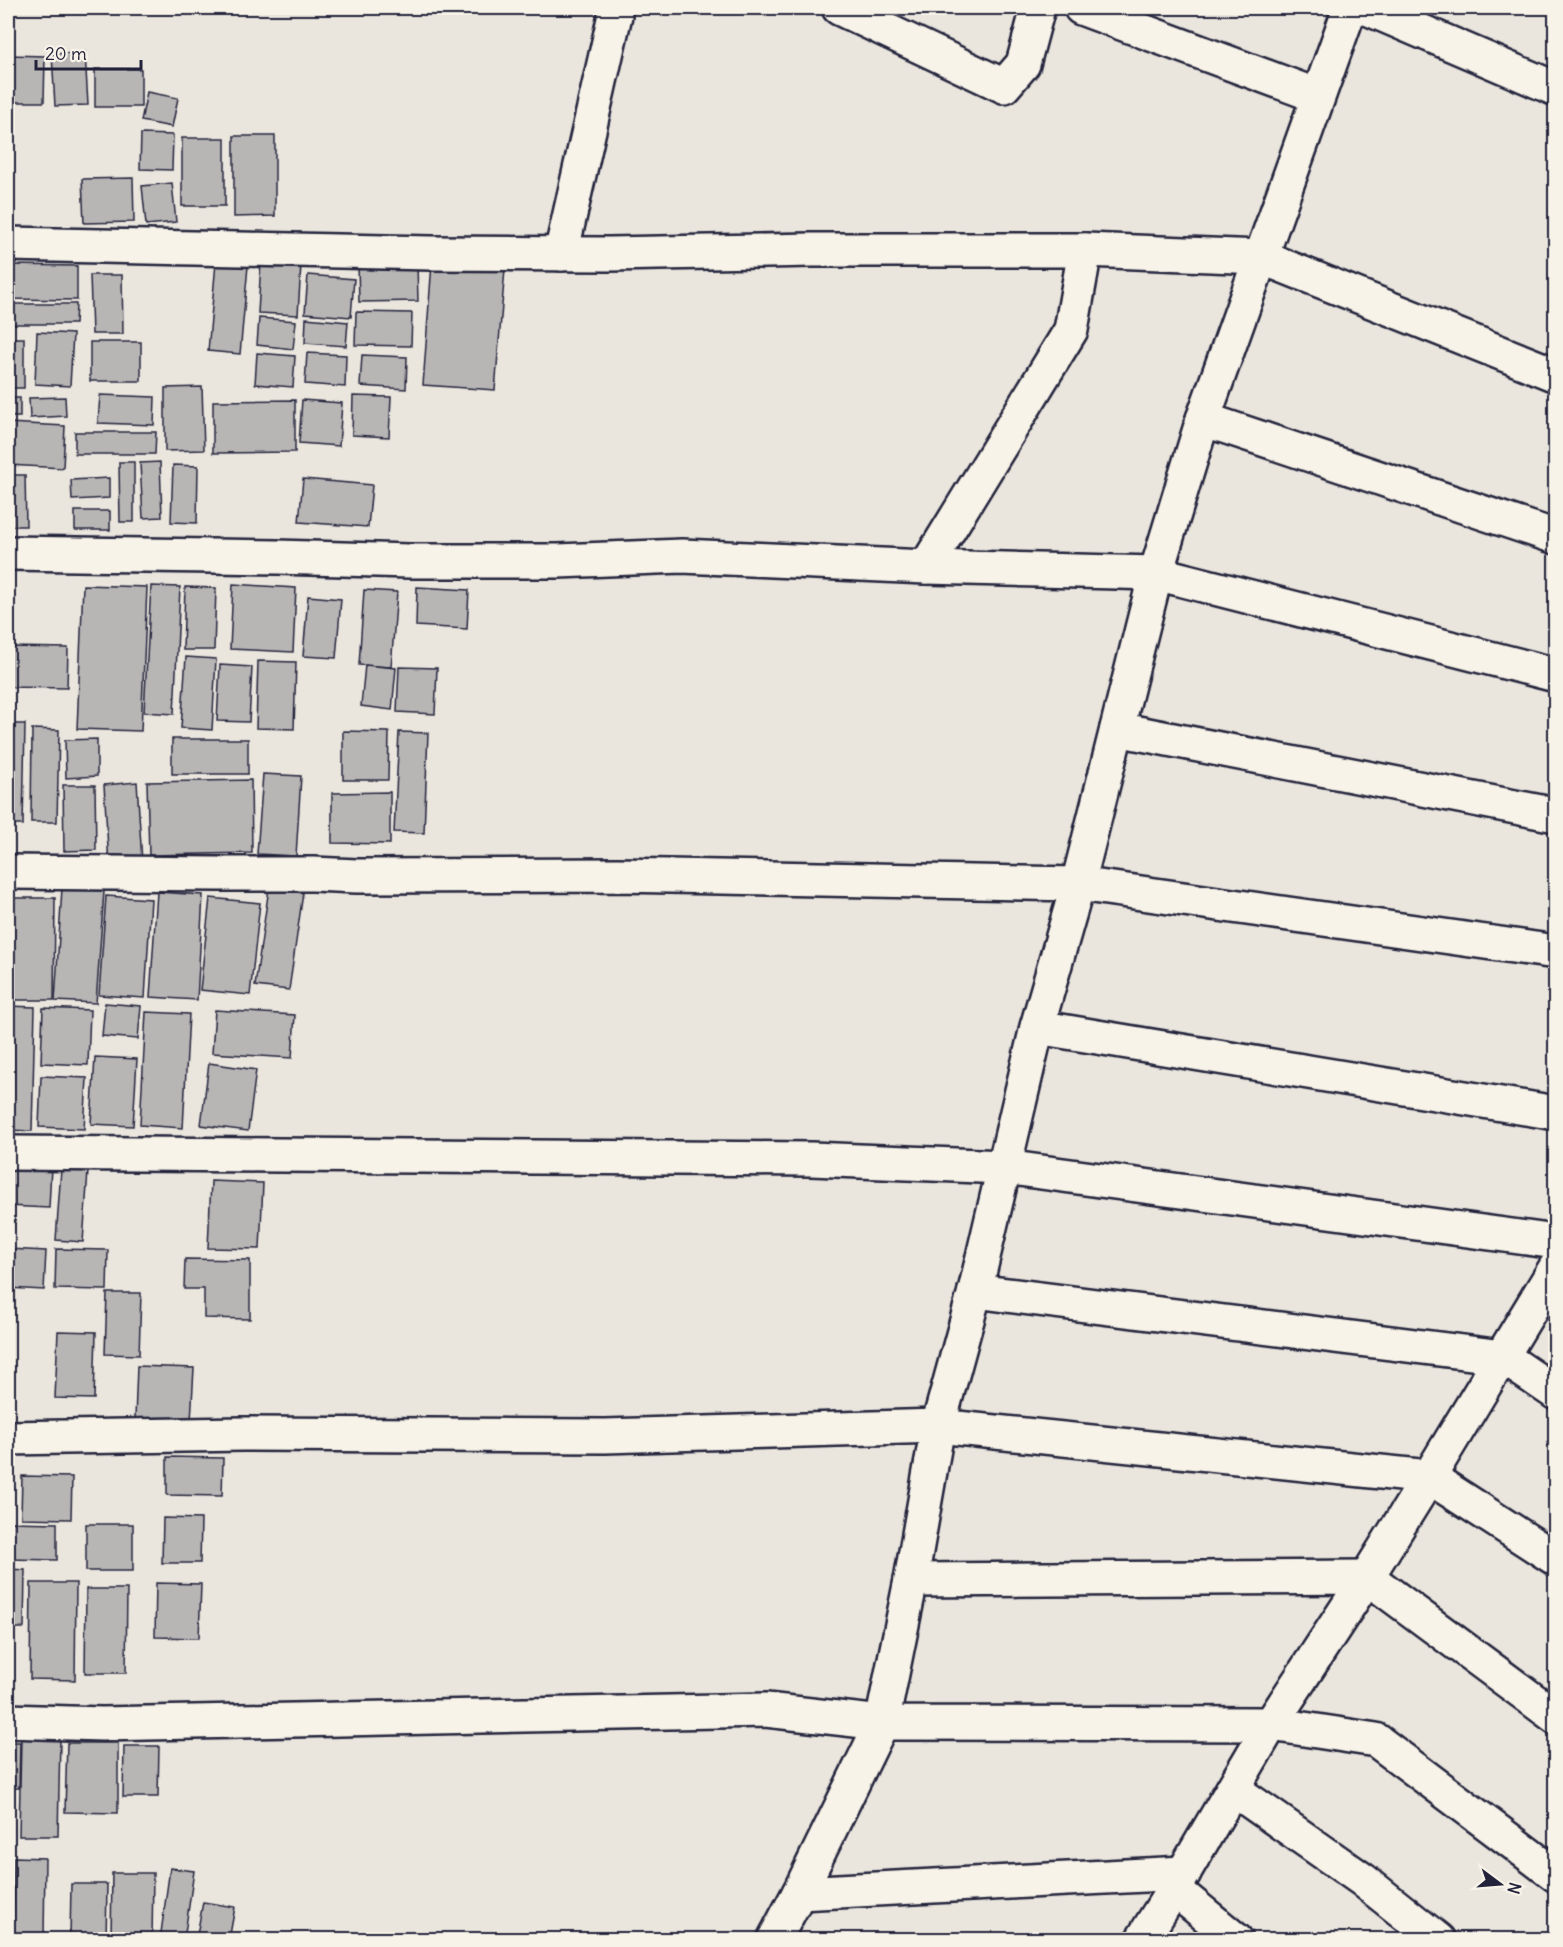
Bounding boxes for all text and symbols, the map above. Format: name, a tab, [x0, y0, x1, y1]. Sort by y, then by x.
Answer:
scale bar	[36, 33, 141, 71]
text: 20 m	[45, 42, 87, 65]
north arrow	[1470, 1854, 1530, 1914]
text: N	[1503, 1880, 1526, 1896]

